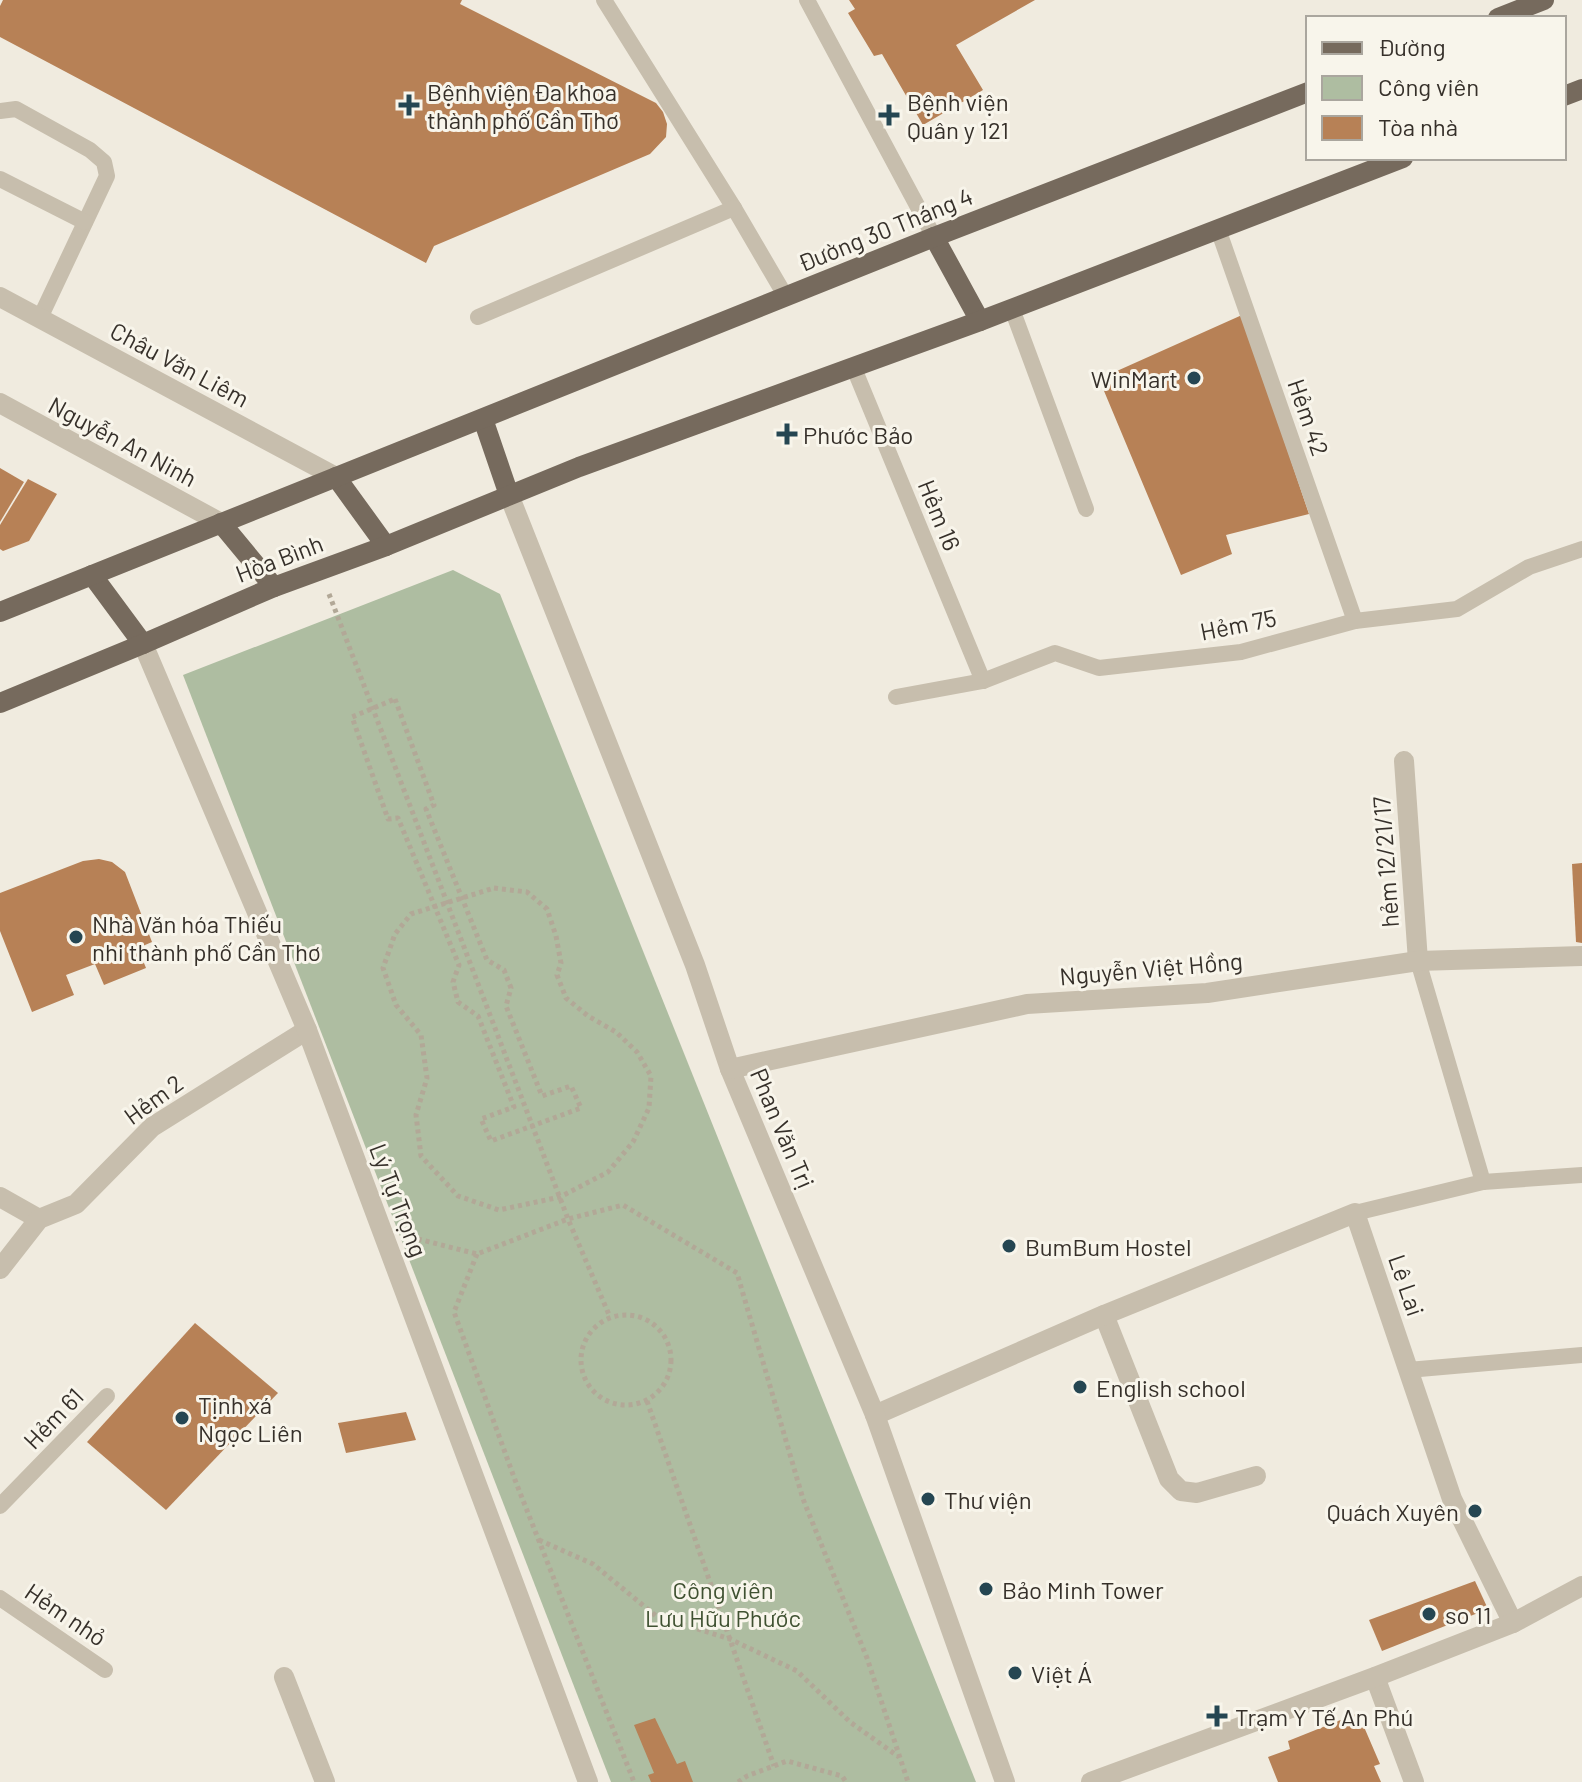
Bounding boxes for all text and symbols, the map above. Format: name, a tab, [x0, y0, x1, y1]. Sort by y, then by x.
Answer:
legend	[1306, 16, 1566, 160]
text: Đường	[1378, 32, 1446, 61]
text: Công viên	[1378, 72, 1479, 101]
place label: Bệnh viện Đa khoa thành phố Cần Thơ	[427, 77, 619, 134]
place label: Bệnh viện Quân y 121	[907, 87, 1009, 144]
marker: Bệnh viện Đa khoa thành phố Cần Thơ	[398, 94, 420, 116]
marker: Bệnh viện Quân y 121	[878, 104, 900, 126]
text: Tòa nhà	[1378, 112, 1458, 141]
street label: Đường 30 Tháng 4	[793, 181, 977, 277]
street label: Châu Văn Liêm	[106, 315, 254, 413]
place label: WinMart	[1091, 364, 1178, 393]
marker: WinMart	[1185, 369, 1203, 387]
street label: Hẻm 42	[1282, 375, 1336, 459]
street label: Nguyễn An Ninh	[44, 390, 202, 492]
place label: Phước Bảo	[803, 420, 913, 449]
marker: Phước Bảo	[778, 425, 796, 443]
street label: Hẻm 16	[913, 475, 967, 555]
street label: Hòa Bình	[231, 528, 327, 588]
street label: Hẻm 75	[1198, 602, 1278, 646]
street label: hẻm 12/21/17	[1366, 795, 1404, 929]
place label: Nhà Văn hóa Thiếu nhi thành phố Cần Thơ	[92, 909, 321, 966]
marker: Nhà Văn hóa Thiếu nhi thành phố Cần Thơ	[67, 928, 85, 946]
street label: Nguyễn Việt Hồng	[1058, 946, 1244, 990]
street label: Phan Văn Trị	[745, 1064, 821, 1192]
street label: Hẻm 2	[118, 1068, 188, 1130]
street label: Lý Tự Trọng	[364, 1139, 434, 1261]
place label: BumBum Hostel	[1025, 1232, 1192, 1261]
marker: BumBum Hostel	[1000, 1237, 1018, 1255]
street label: Lê Lai	[1383, 1250, 1431, 1320]
place label: English school	[1096, 1373, 1246, 1402]
marker: English school	[1071, 1378, 1089, 1396]
street label: Hẻm 61	[17, 1382, 89, 1454]
place label: Tịnh xá Ngọc Liên	[198, 1390, 303, 1447]
marker: Tịnh xá Ngọc Liên	[173, 1409, 191, 1427]
place label: Thư viện	[944, 1485, 1032, 1514]
marker: Thư viện	[919, 1490, 937, 1508]
place label: Quách Xuyên	[1327, 1497, 1459, 1526]
marker: Quách Xuyên	[1466, 1502, 1484, 1520]
park label: Công viên Lưu Hữu Phước	[645, 1575, 801, 1632]
place label: Bảo Minh Tower	[1002, 1575, 1164, 1604]
street label: Hẻm nhỏ	[20, 1576, 112, 1652]
marker: Bảo Minh Tower	[977, 1580, 995, 1598]
place label: so 11	[1445, 1600, 1491, 1629]
marker: so 11	[1420, 1605, 1438, 1623]
place label: Việt Á	[1031, 1659, 1092, 1688]
marker: Việt Á	[1006, 1664, 1024, 1682]
place label: Trạm Y Tế An Phú	[1235, 1702, 1413, 1731]
marker: Trạm Y Tế An Phú	[1206, 1705, 1228, 1727]

